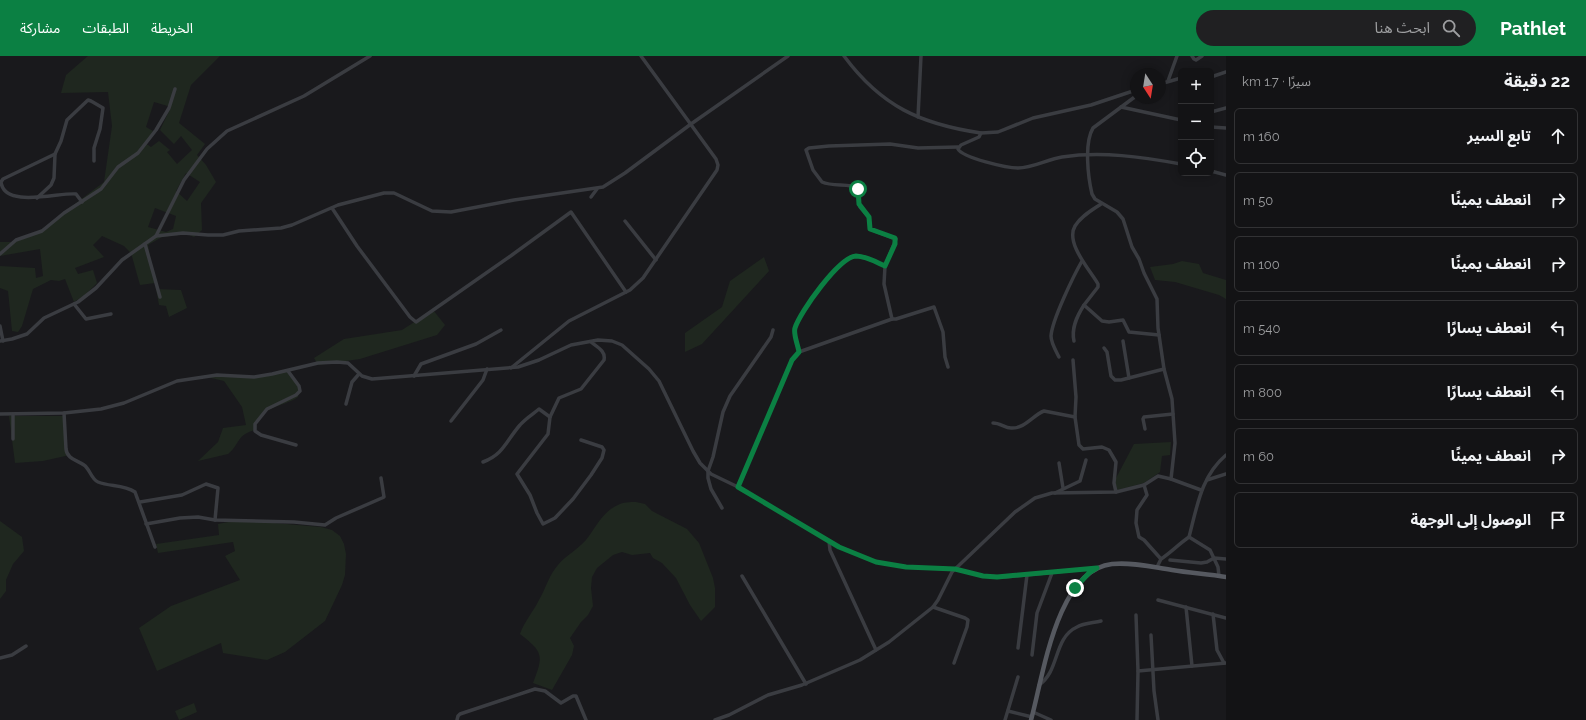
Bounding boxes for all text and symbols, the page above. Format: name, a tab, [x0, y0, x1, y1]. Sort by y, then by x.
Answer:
search box	[1196, 10, 1476, 46]
icon: search	[1440, 17, 1462, 39]
text: Pathlet	[1500, 17, 1566, 39]
text: ابحث هنا	[1375, 19, 1430, 37]
text: مشاركة	[20, 20, 60, 36]
text: الطبقات	[82, 20, 129, 36]
text: الخريطة	[151, 20, 193, 36]
north arrow	[1130, 68, 1166, 104]
map controls	[1178, 68, 1214, 176]
button: +	[1178, 68, 1214, 104]
text: 22 دقيقة	[1504, 71, 1570, 91]
text: سيرًا · 1.7 km	[1242, 74, 1311, 89]
button: −	[1178, 104, 1214, 140]
icon: ahead	[1547, 125, 1569, 147]
text: تابع السير	[1467, 127, 1531, 145]
text: 160 m	[1243, 129, 1280, 144]
button: locate	[1178, 140, 1214, 176]
route start	[849, 180, 867, 198]
icon: right	[1547, 189, 1569, 211]
text: انعطف يمينًا	[1451, 191, 1531, 209]
text: 50 m	[1243, 193, 1273, 208]
icon: right	[1547, 253, 1569, 275]
text: انعطف يمينًا	[1451, 255, 1531, 273]
text: 100 m	[1243, 257, 1280, 272]
icon: left	[1547, 317, 1569, 339]
text: انعطف يسارًا	[1447, 319, 1531, 337]
text: 540 m	[1243, 321, 1280, 336]
icon: left	[1547, 381, 1569, 403]
text: انعطف يسارًا	[1447, 383, 1531, 401]
text: 800 m	[1243, 385, 1282, 400]
icon: right	[1547, 445, 1569, 467]
text: انعطف يمينًا	[1451, 447, 1531, 465]
text: 60 m	[1243, 449, 1274, 464]
icon: arrive	[1547, 509, 1569, 531]
text: الوصول إلى الوجهة	[1411, 511, 1531, 529]
route end	[1066, 579, 1084, 597]

